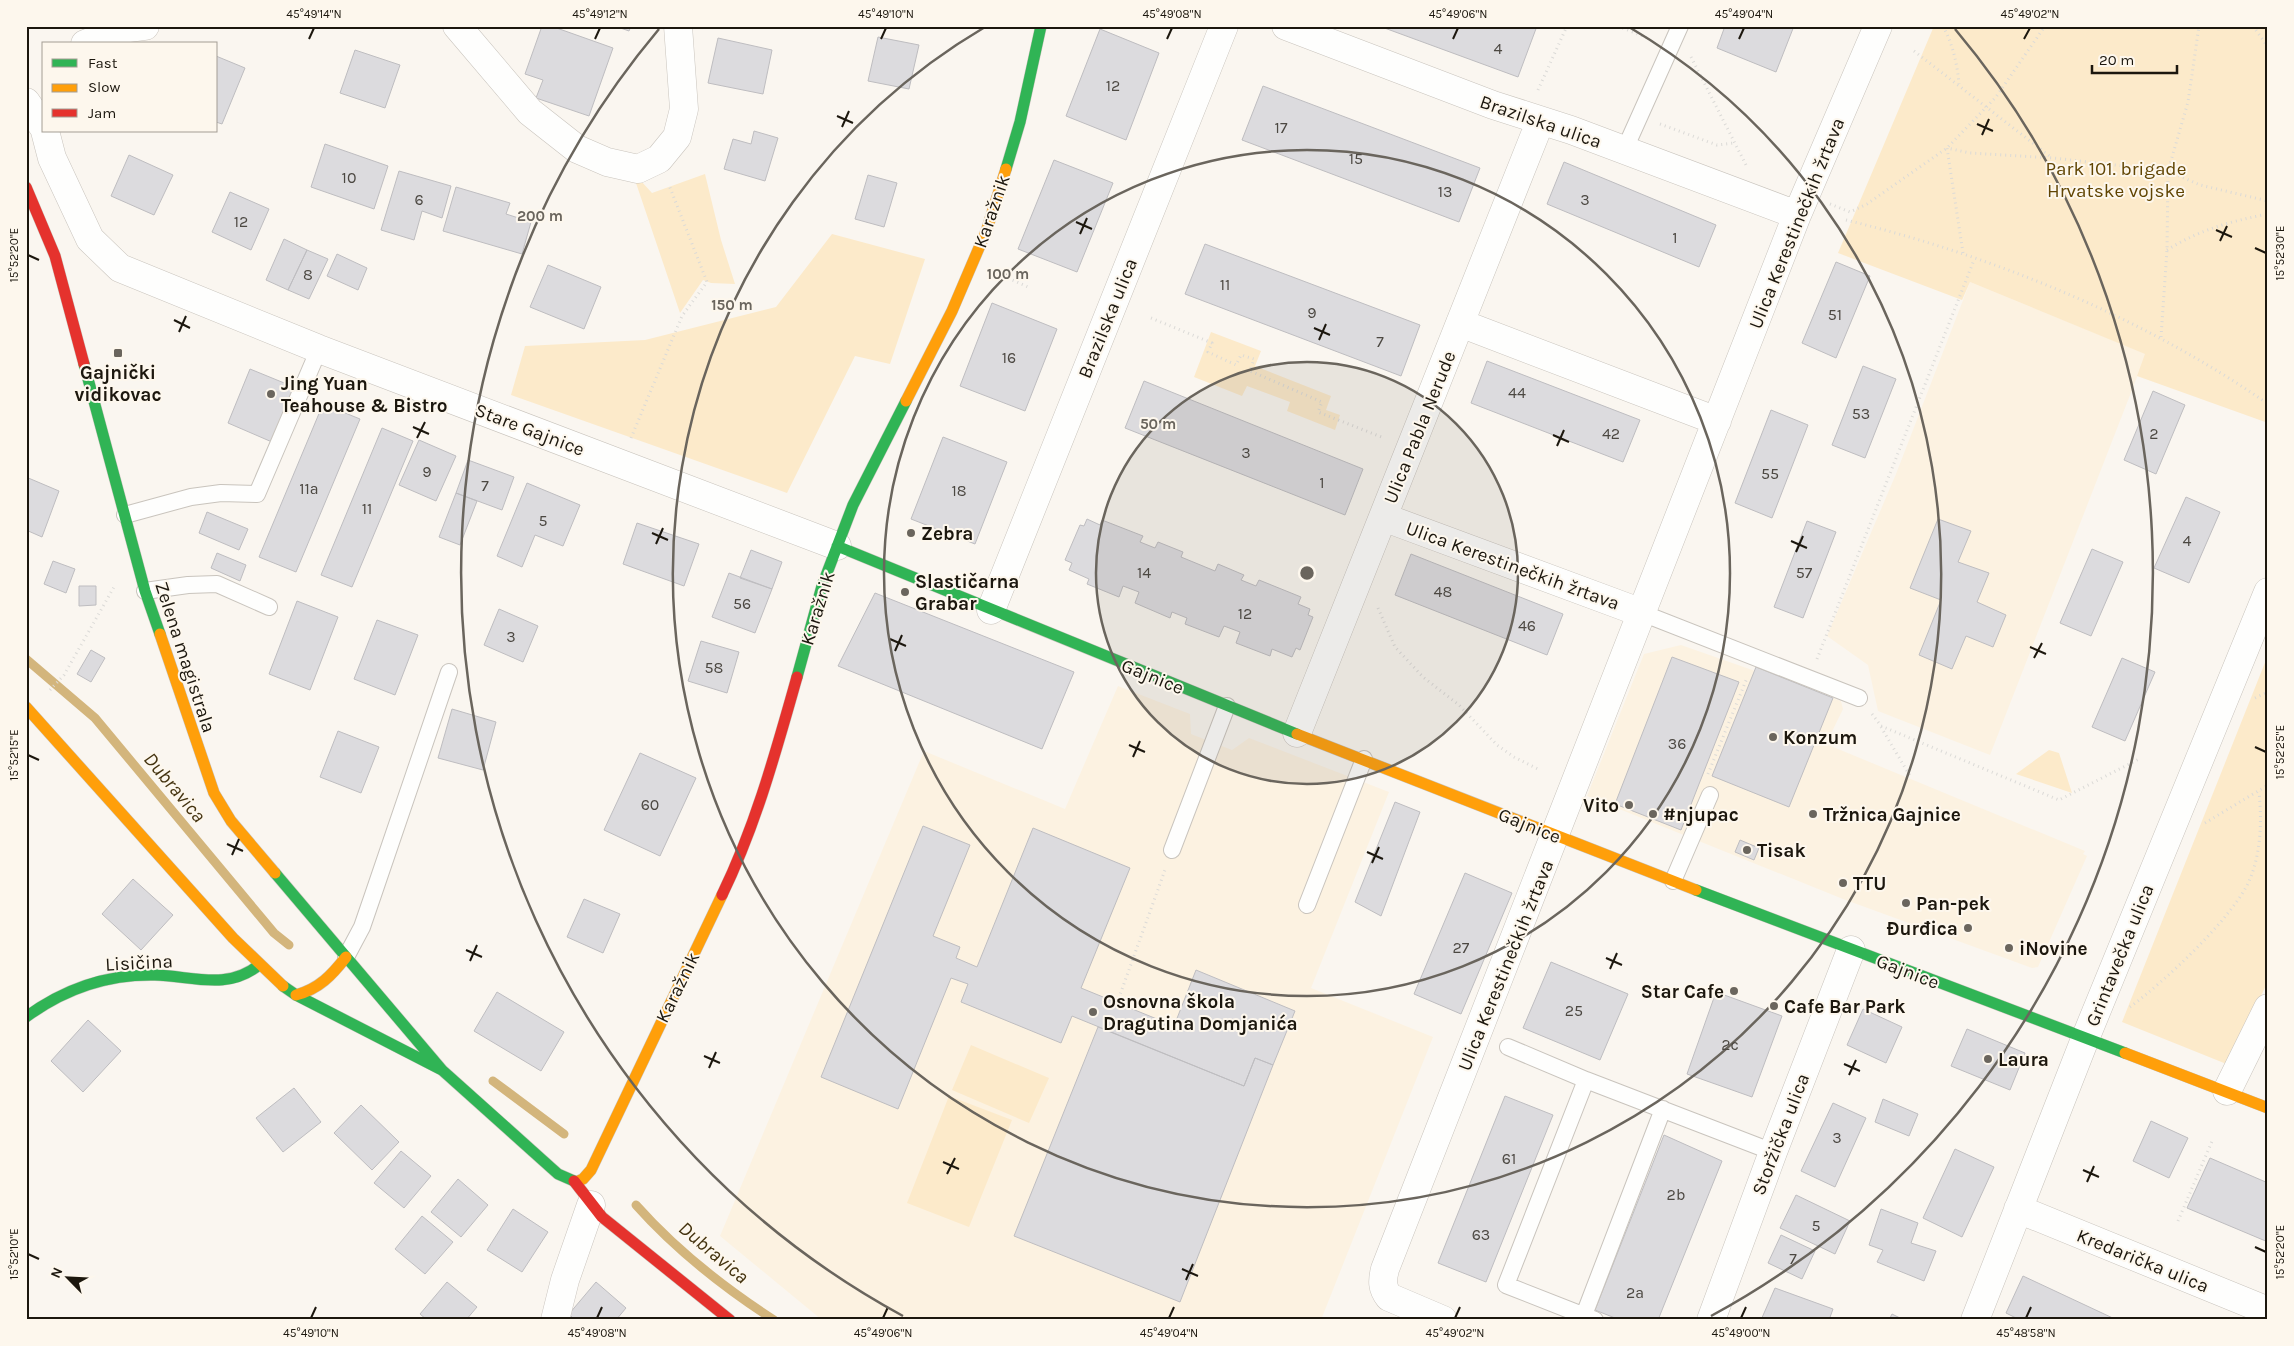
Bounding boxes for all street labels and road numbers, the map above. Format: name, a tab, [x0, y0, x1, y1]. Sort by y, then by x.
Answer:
street label: Brazilska ulica	[1477, 91, 1605, 153]
street label: Ulica Kerestinečkih žrtava	[1744, 115, 1849, 332]
street label: Karažnik	[969, 171, 1015, 251]
street label: Brazilska ulica	[1074, 255, 1142, 382]
street label: Ulica Pabla Nerude	[1379, 348, 1461, 507]
street label: Stare Gajnice	[472, 399, 588, 461]
street label: Ulica Kerestinečkih žrtava	[1403, 517, 1622, 615]
street label: Karažnik	[796, 568, 840, 648]
street label: Zelena magistrala	[150, 579, 220, 736]
street label: Gajnice	[1118, 654, 1187, 699]
street label: Gajnice	[1495, 803, 1564, 848]
street label: Ulica Kerestinečkih žrtava	[1453, 857, 1558, 1074]
street label: Grintavečka ulica	[2081, 881, 2158, 1030]
street label: Karažnik	[651, 948, 705, 1026]
street label: Lisičina	[105, 950, 173, 976]
street label: Gajnice	[1873, 950, 1942, 994]
street label: Storžička ulica	[1748, 1070, 1814, 1198]
street label: Kredarička ulica	[2073, 1224, 2212, 1297]

